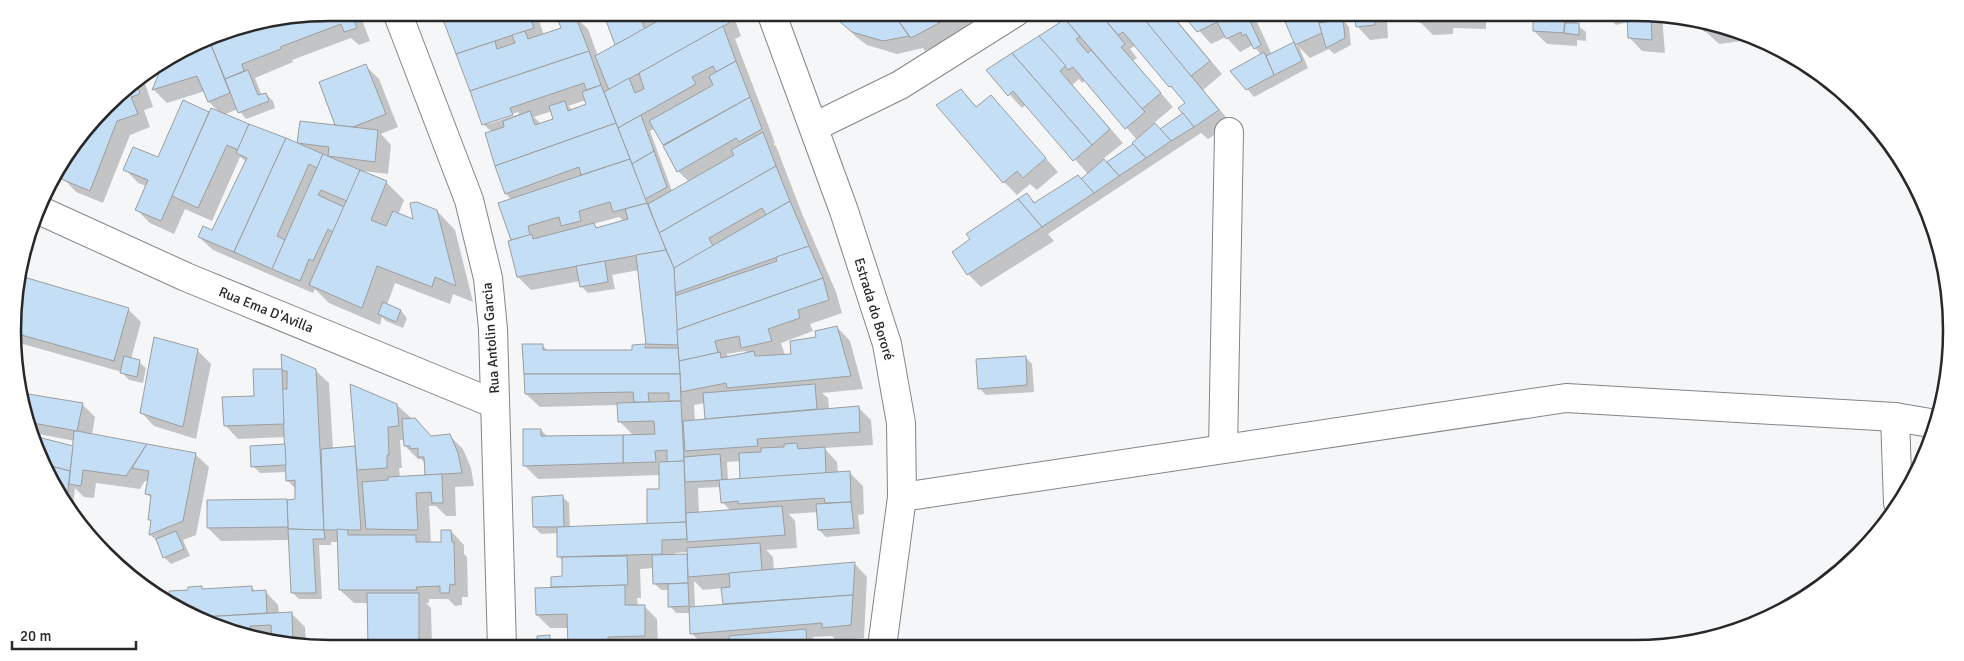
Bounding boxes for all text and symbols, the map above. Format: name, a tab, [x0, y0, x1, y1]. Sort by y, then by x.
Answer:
street label: Estrada do Bororé	[850, 256, 898, 362]
street label: Rua Antolin Garcia	[479, 282, 503, 394]
street label: Rua Ema D'Avilla	[216, 283, 316, 337]
scale bar	[12, 618, 136, 650]
text: 20 m	[20, 627, 51, 645]

